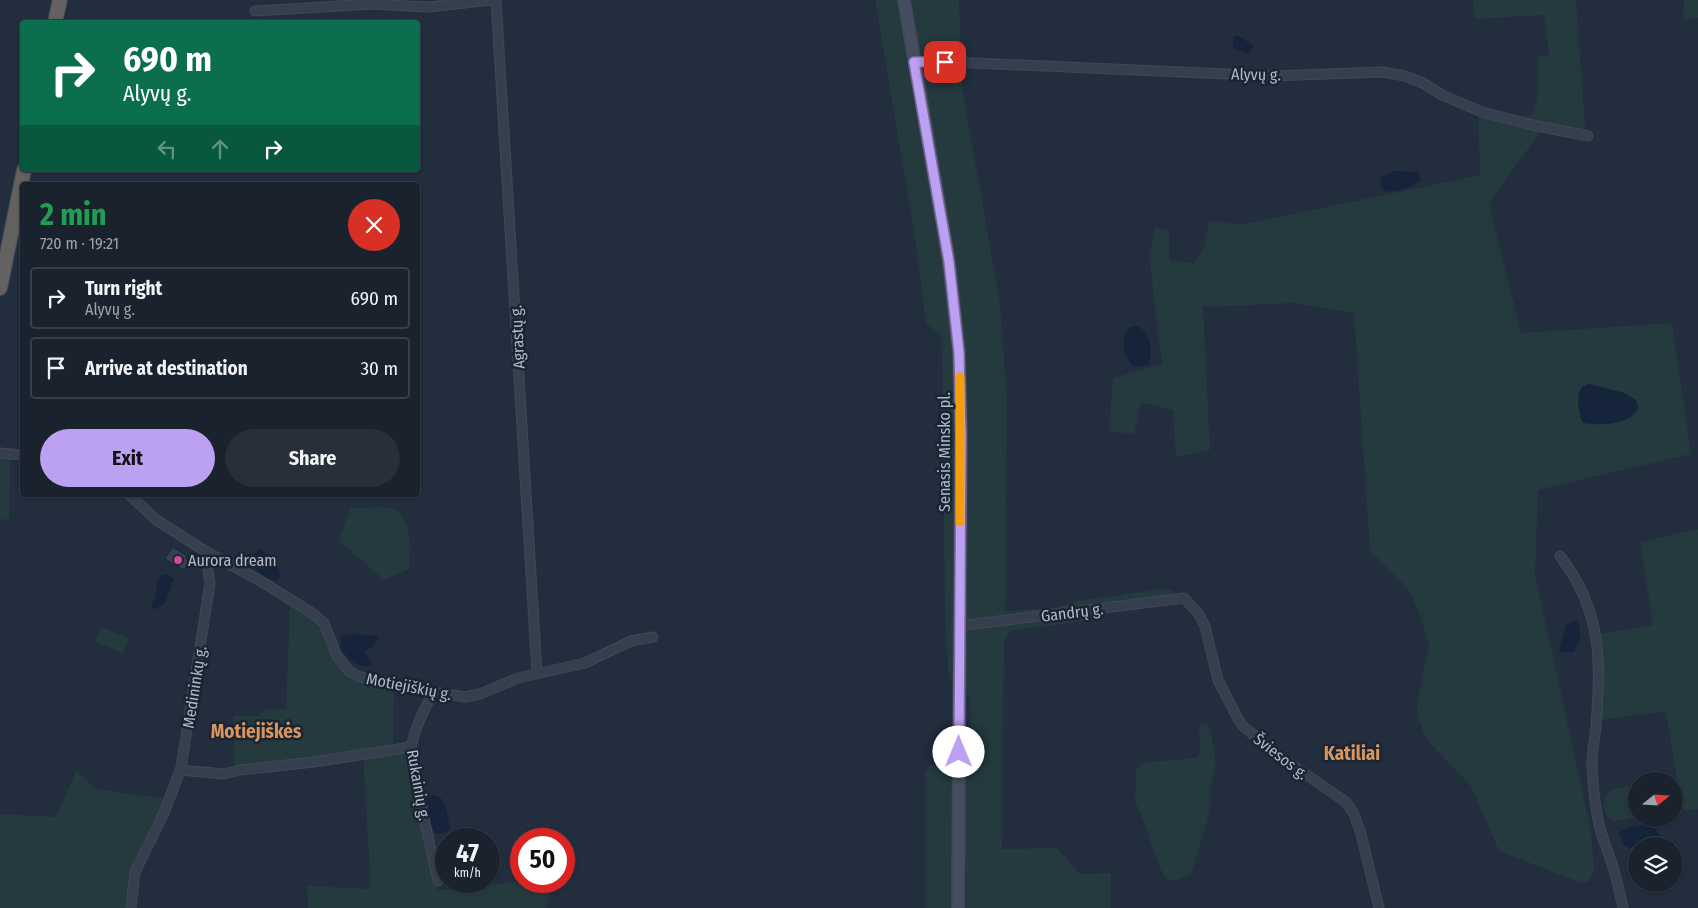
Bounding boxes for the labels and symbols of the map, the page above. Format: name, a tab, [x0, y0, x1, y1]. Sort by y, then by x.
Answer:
pin	[924, 41, 966, 83]
street label: Alyvų g.	[1231, 65, 1281, 84]
street label: Agrastų g.	[506, 305, 529, 369]
street label: Senasis Minsko pl.	[935, 392, 954, 512]
place label: Aurora dream	[188, 551, 277, 570]
marker: Aurora dream	[172, 554, 184, 566]
street label: Gandrų g.	[1040, 599, 1104, 626]
street label: Medininkų g.	[179, 645, 210, 730]
street label: Motiejiškių g.	[365, 669, 453, 704]
district label: Motiejiškės	[211, 720, 302, 743]
position arrow	[932, 725, 984, 777]
street label: Šviesos g.	[1250, 729, 1312, 783]
district label: Katiliai	[1324, 742, 1380, 765]
street label: Rukainių g.	[403, 748, 434, 822]
north arrow	[1628, 772, 1682, 828]
speed limit sign: 50	[510, 828, 575, 893]

